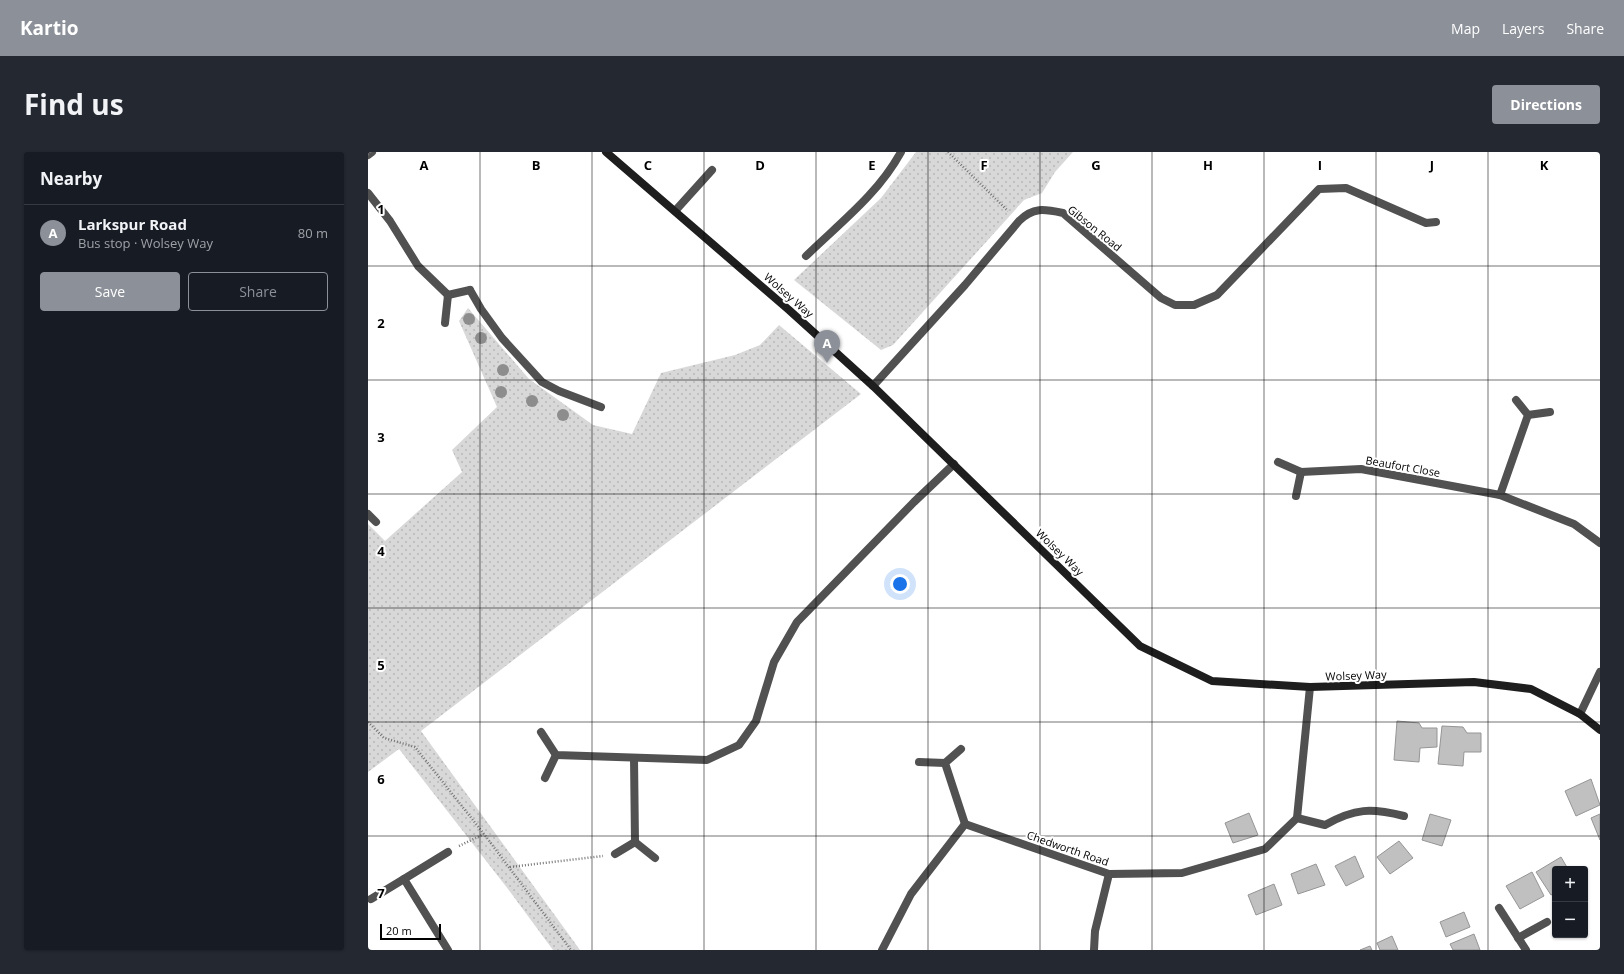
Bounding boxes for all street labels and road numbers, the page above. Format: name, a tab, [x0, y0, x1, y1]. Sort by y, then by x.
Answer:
street label: Gibson Road	[1065, 202, 1125, 254]
street label: Wolsey Way	[761, 269, 817, 321]
street label: Beaufort Close	[1365, 452, 1441, 480]
street label: Wolsey Way	[1033, 525, 1088, 579]
street label: Wolsey Way	[1325, 666, 1387, 684]
street label: Chedworth Road	[1025, 827, 1111, 869]

